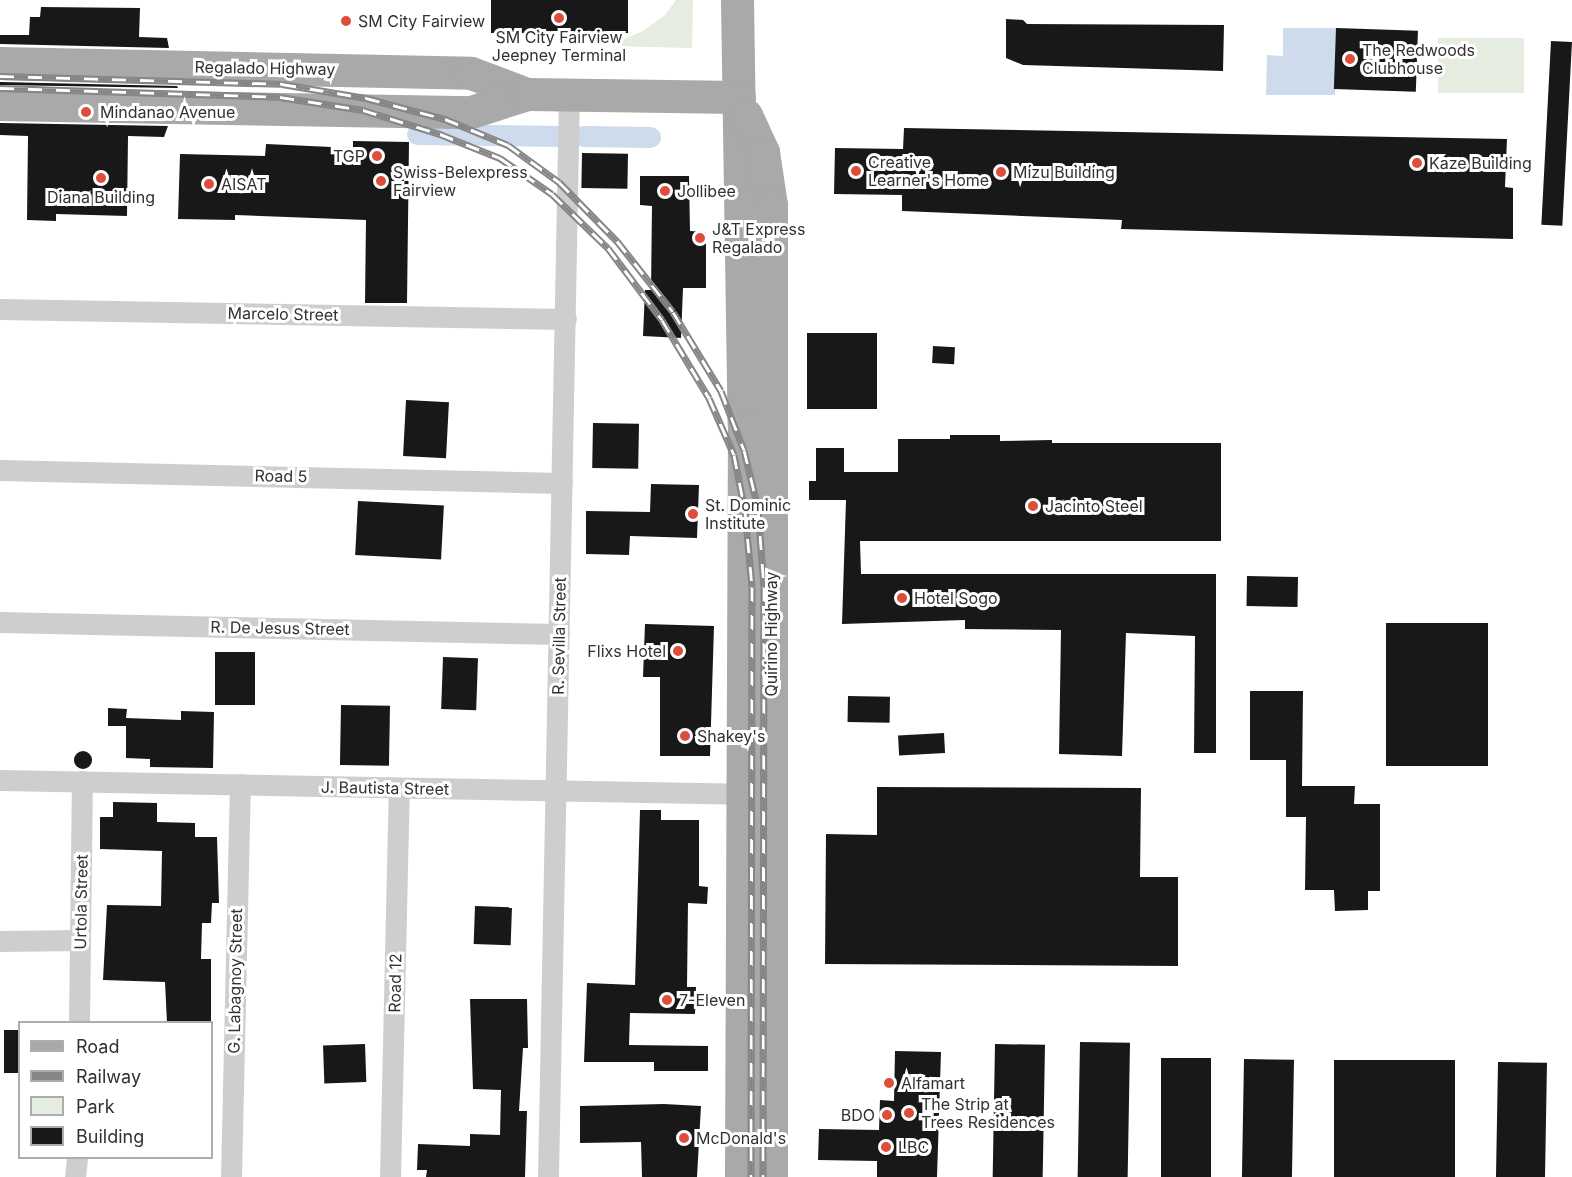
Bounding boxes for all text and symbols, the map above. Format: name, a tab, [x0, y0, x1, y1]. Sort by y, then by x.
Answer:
place label: SM City Fairview	[358, 11, 485, 31]
marker: SM City Fairview Jeepney Terminal	[552, 11, 566, 25]
marker: SM City Fairview	[339, 14, 353, 28]
place label: SM City Fairview Jeepney Terminal	[492, 27, 626, 65]
place label: The Redwoods Clubhouse	[1362, 40, 1475, 78]
marker: The Redwoods Clubhouse	[1343, 52, 1357, 66]
street label: Regalado Highway	[194, 57, 336, 79]
place label: Mindanao Avenue	[100, 102, 235, 122]
marker: Mindanao Avenue	[77, 103, 95, 121]
place label: TGP	[333, 146, 365, 166]
marker: TGP	[370, 149, 384, 163]
place label: Creative Learner's Home	[868, 152, 989, 190]
place label: Kaze Building	[1429, 153, 1532, 173]
marker: Kaze Building	[1410, 156, 1424, 170]
place label: Swiss-Belexpress Fairview	[393, 162, 528, 200]
place label: Mizu Building	[1013, 162, 1115, 182]
marker: Creative Learner's Home	[849, 164, 863, 178]
marker: Mizu Building	[994, 165, 1008, 179]
marker: Diana Building	[94, 171, 108, 185]
place label: AISAT	[221, 174, 267, 194]
marker: Swiss-Belexpress Fairview	[374, 174, 388, 188]
marker: AISAT	[202, 177, 216, 191]
place label: Jollibee	[677, 181, 736, 201]
marker: Jollibee	[658, 184, 672, 198]
place label: Diana Building	[47, 187, 155, 207]
place label: J&T Express Regalado	[712, 219, 805, 257]
marker: J&T Express Regalado	[693, 231, 707, 245]
street label: Marcelo Street	[227, 303, 339, 325]
street label: Road 5	[254, 466, 308, 486]
place label: St. Dominic Institute	[705, 495, 791, 533]
place label: Jacinto Steel	[1045, 496, 1143, 516]
marker: Jacinto Steel	[1026, 499, 1040, 513]
marker: St. Dominic Institute	[686, 507, 700, 521]
street label: Quirino Highway	[761, 571, 781, 697]
street label: R. Sevilla Street	[548, 577, 570, 695]
place label: Hotel Sogo	[914, 588, 998, 608]
marker: Hotel Sogo	[895, 591, 909, 605]
street label: R. De Jesus Street	[210, 617, 350, 639]
place label: Flixs Hotel	[587, 641, 666, 661]
marker: Flixs Hotel	[671, 644, 685, 658]
place label: Shakey's	[697, 726, 765, 746]
marker: Shakey's	[678, 729, 692, 743]
street label: J. Bautista Street	[321, 777, 449, 799]
street label: Urtola Street	[71, 854, 91, 950]
street label: G. Labagnoy Street	[224, 908, 246, 1054]
street label: Road 12	[385, 953, 405, 1013]
place label: 7-Eleven	[679, 990, 745, 1010]
marker: 7-Eleven	[660, 993, 674, 1007]
legend	[18, 1021, 213, 1159]
text: Road	[76, 1036, 119, 1057]
text: Railway	[76, 1066, 141, 1087]
place label: Alfamart	[901, 1073, 965, 1093]
marker: Alfamart	[882, 1076, 896, 1090]
place label: The Strip at Trees Residences	[921, 1094, 1055, 1132]
text: Park	[76, 1096, 115, 1117]
place label: BDO	[841, 1105, 875, 1125]
marker: The Strip at Trees Residences	[902, 1106, 916, 1120]
marker: BDO	[880, 1108, 894, 1122]
text: Building	[76, 1126, 144, 1147]
place label: McDonald's	[696, 1128, 786, 1148]
marker: McDonald's	[677, 1131, 691, 1145]
place label: LBC	[898, 1137, 929, 1157]
marker: LBC	[879, 1140, 893, 1154]

